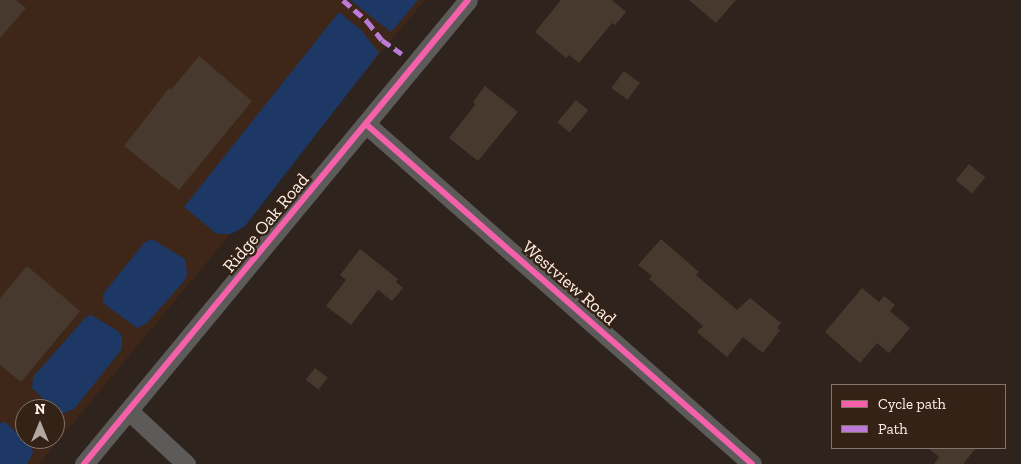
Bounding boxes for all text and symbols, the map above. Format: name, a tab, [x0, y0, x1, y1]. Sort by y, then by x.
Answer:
street label: Ridge Oak Road	[218, 169, 314, 277]
street label: Westview Road	[517, 236, 621, 330]
legend	[831, 384, 1006, 449]
text: Cycle path	[878, 395, 946, 413]
north arrow	[15, 399, 65, 449]
text: N	[35, 401, 45, 418]
text: Path	[878, 420, 908, 438]

